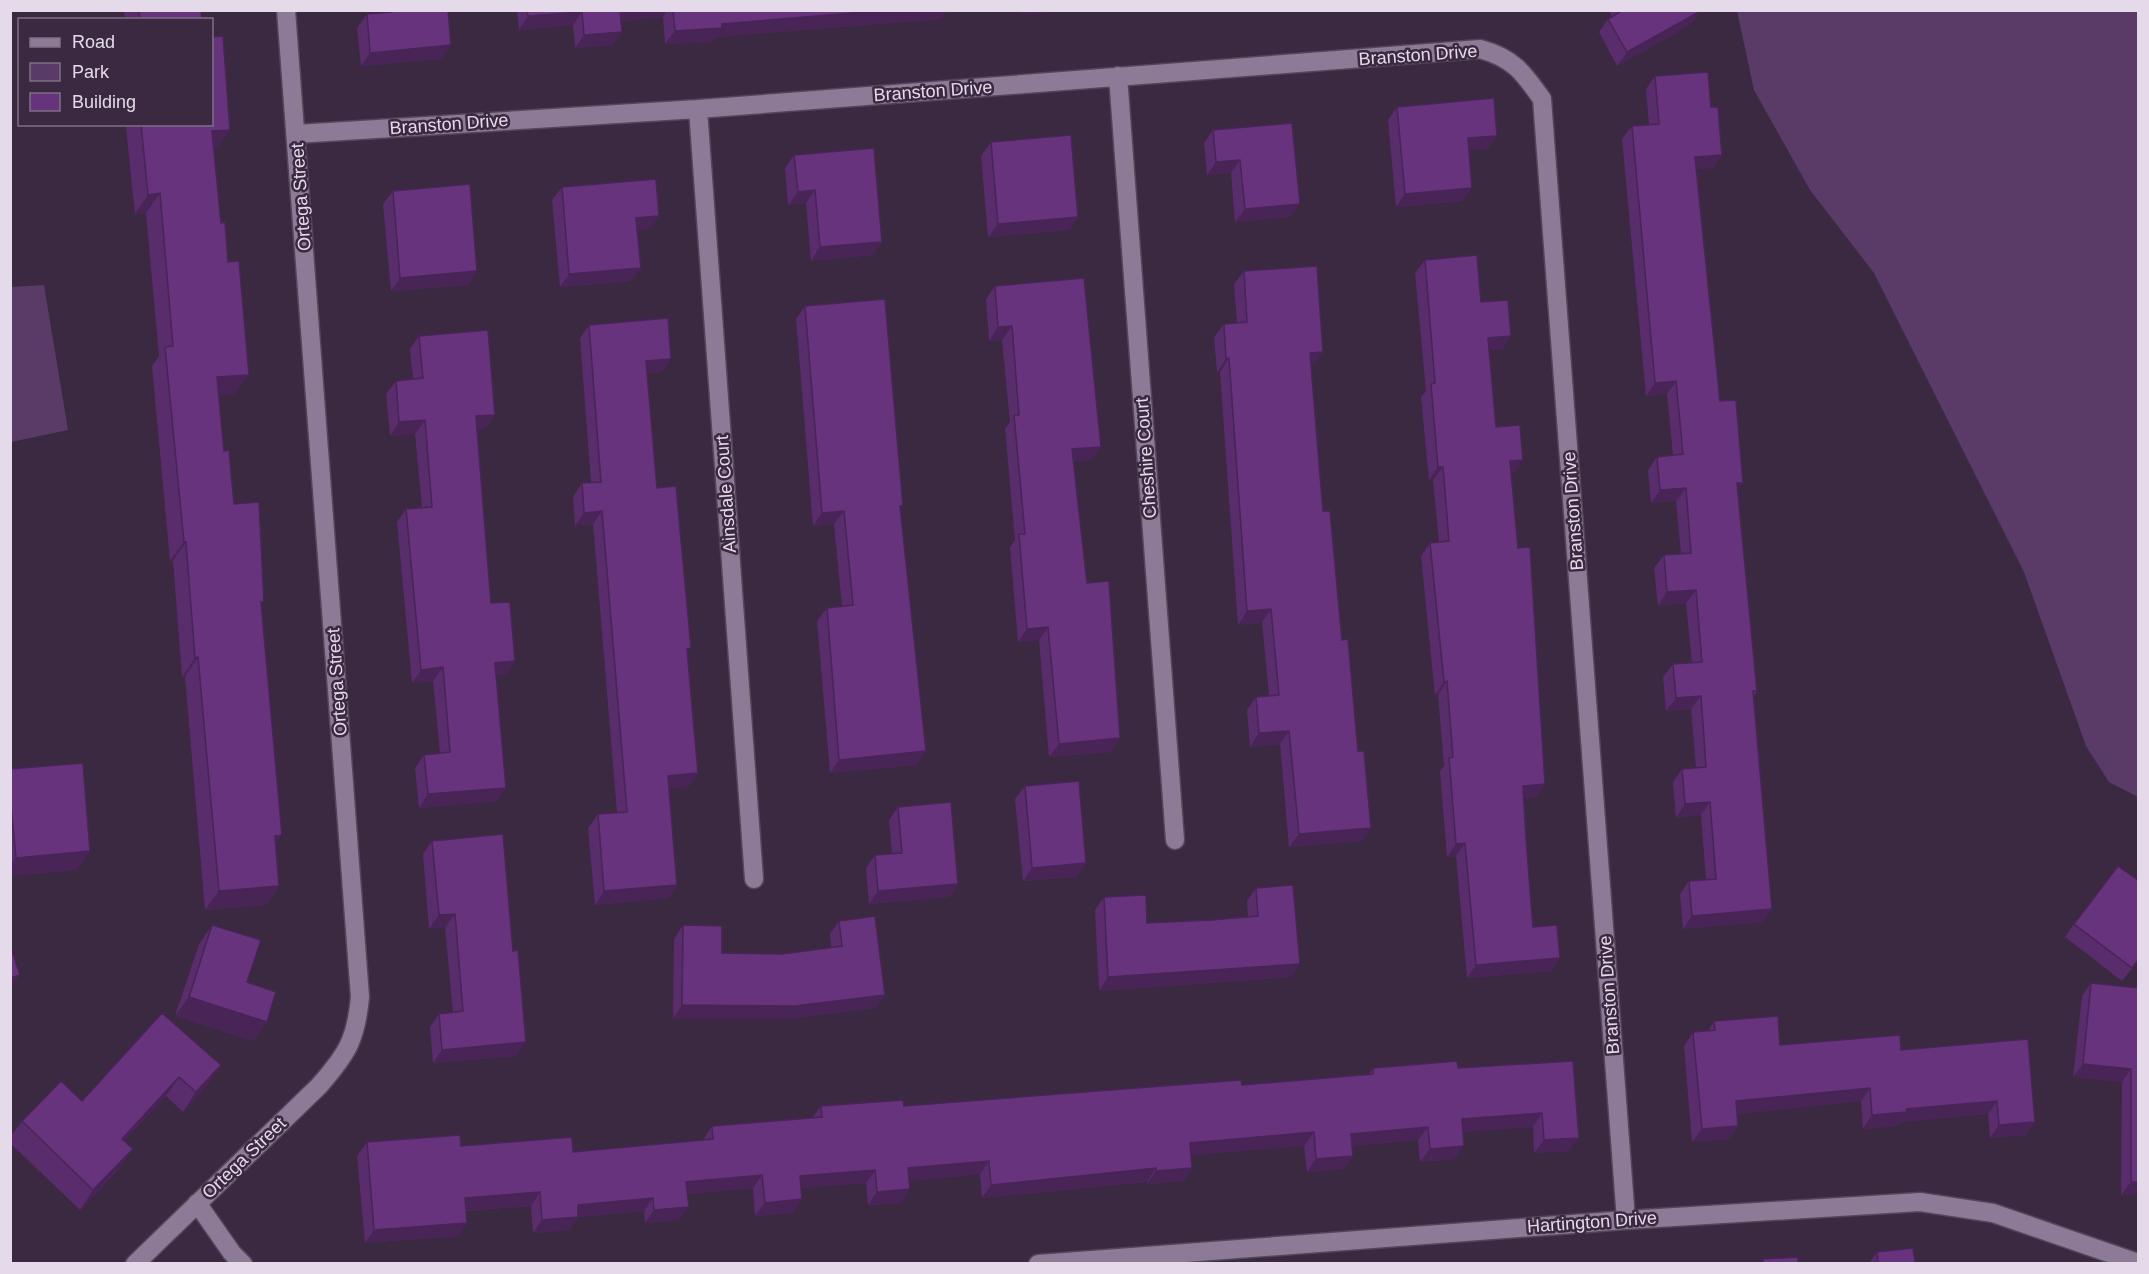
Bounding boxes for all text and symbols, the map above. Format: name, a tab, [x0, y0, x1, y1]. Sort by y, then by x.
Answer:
legend	[18, 18, 213, 126]
text: Road	[72, 32, 115, 52]
street label: Branston Drive	[1358, 41, 1478, 69]
text: Park	[72, 62, 110, 82]
street label: Branston Drive	[873, 77, 993, 105]
text: Building	[72, 92, 136, 112]
street label: Branston Drive	[389, 110, 509, 138]
street label: Ortega Street	[287, 142, 315, 252]
street label: Cheshire Court	[1132, 397, 1160, 519]
street label: Ainsdale Court	[712, 434, 740, 554]
street label: Branston Drive	[1559, 451, 1587, 571]
street label: Ortega Street	[323, 627, 351, 737]
street label: Branston Drive	[1595, 935, 1623, 1055]
street label: Ortega Street	[198, 1113, 290, 1203]
street label: Hartington Drive	[1526, 1207, 1658, 1237]

